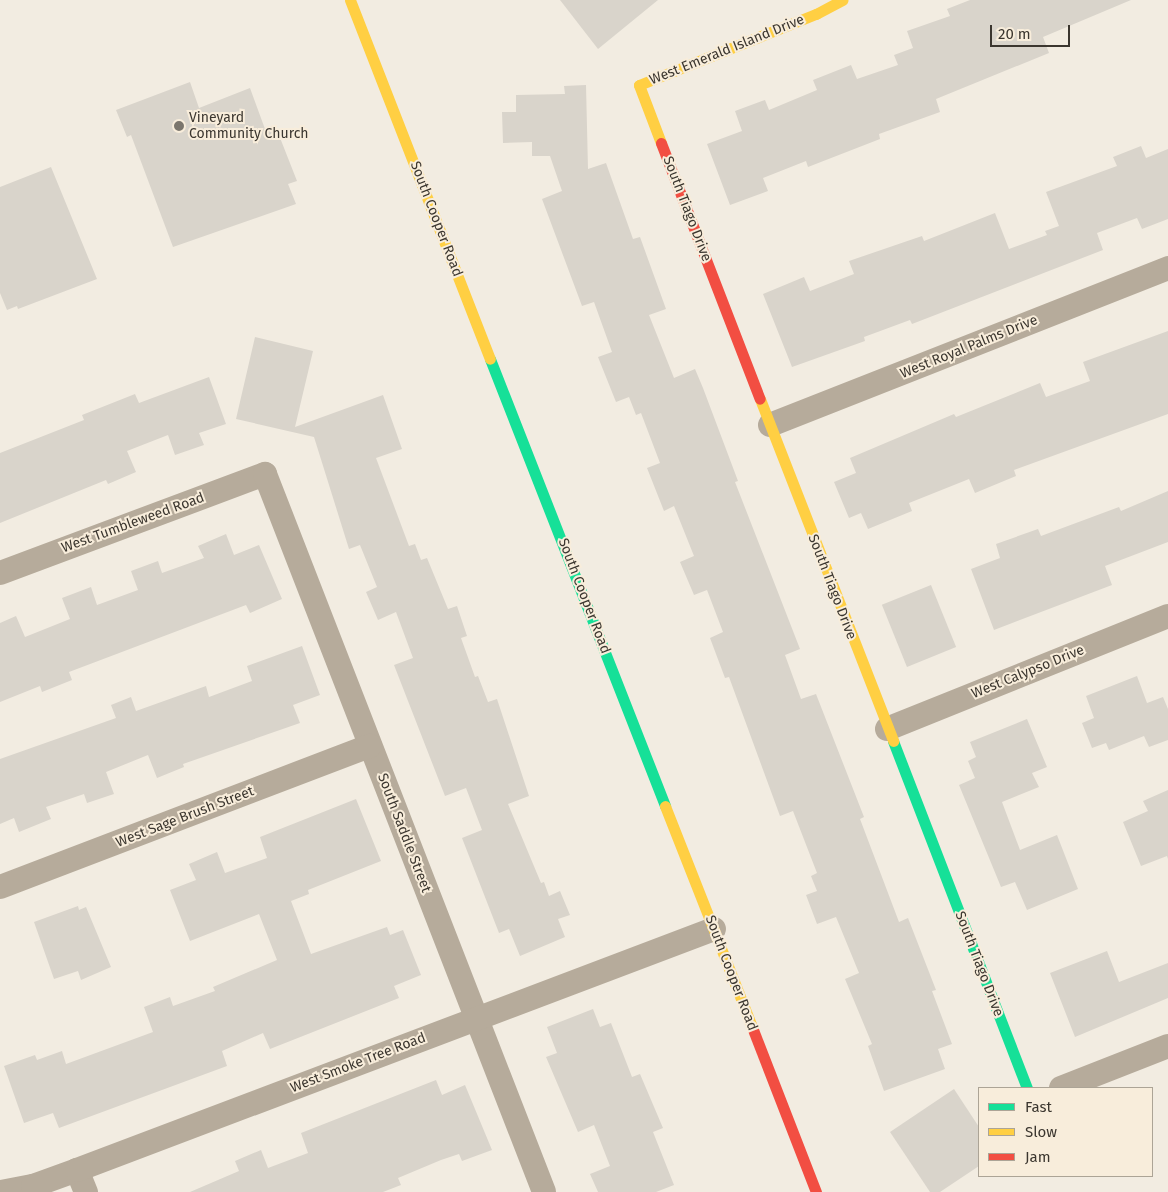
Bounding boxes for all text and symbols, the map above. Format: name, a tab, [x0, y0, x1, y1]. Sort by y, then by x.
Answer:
street label: West Emerald Island Drive	[647, 11, 807, 89]
scale bar	[993, 15, 1073, 47]
text: 20 m	[998, 25, 1031, 43]
place label: Vineyard Community Church	[189, 110, 309, 142]
marker: Vineyard Community Church	[173, 120, 185, 132]
street label: South Tiago Drive	[659, 154, 715, 264]
street label: South Cooper Road	[406, 159, 466, 279]
street label: West Royal Palms Drive	[898, 312, 1040, 382]
street label: West Tumbleweed Road	[59, 489, 207, 557]
street label: South Tiago Drive	[804, 532, 860, 642]
street label: South Cooper Road	[554, 536, 614, 656]
street label: West Calypso Drive	[969, 642, 1087, 702]
street label: South Saddle Street	[374, 771, 434, 895]
street label: West Sage Brush Street	[114, 783, 256, 851]
street label: South Tiago Drive	[951, 909, 1007, 1019]
street label: South Cooper Road	[701, 913, 761, 1033]
street label: West Smoke Tree Road	[288, 1029, 428, 1097]
legend	[978, 1087, 1153, 1177]
text: Fast	[1025, 1098, 1052, 1116]
text: Slow	[1025, 1123, 1057, 1141]
text: Jam	[1025, 1148, 1051, 1166]

